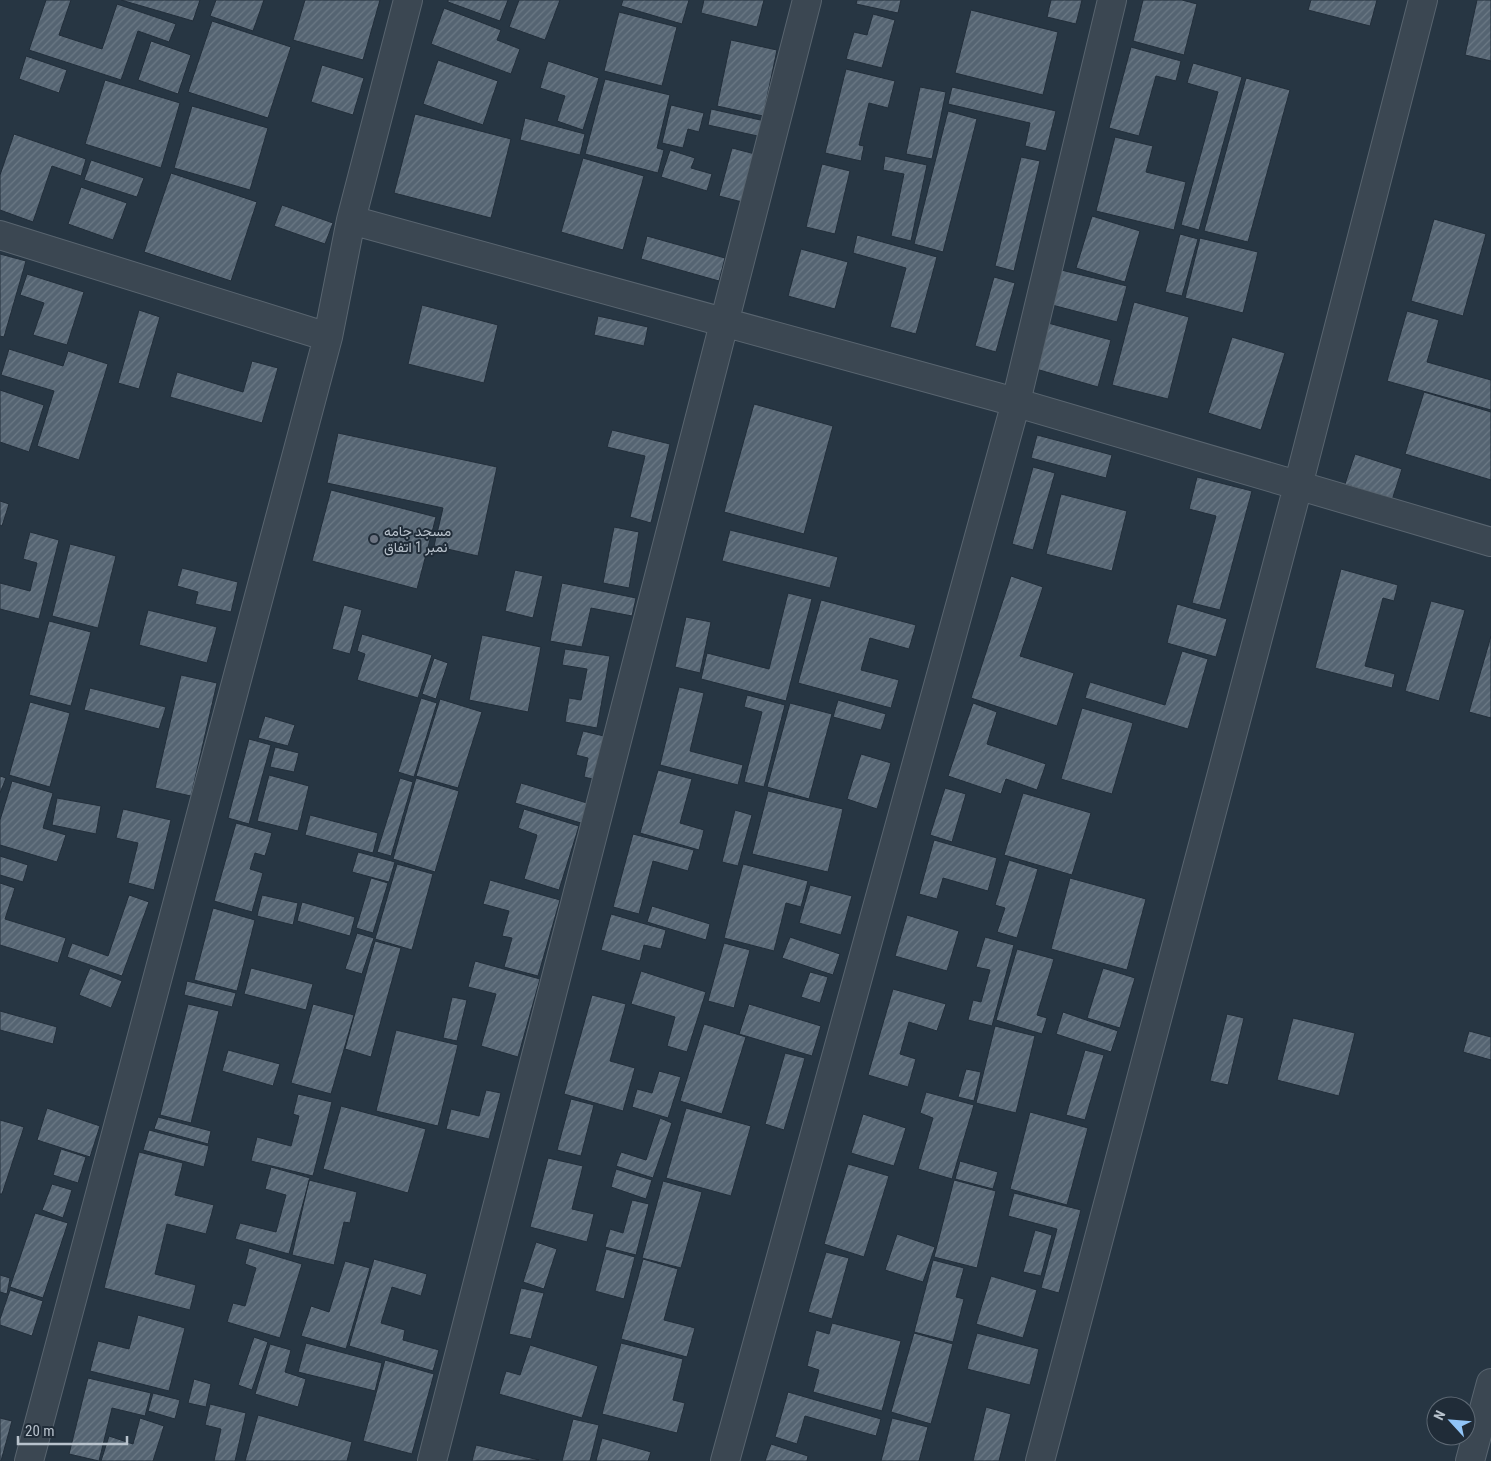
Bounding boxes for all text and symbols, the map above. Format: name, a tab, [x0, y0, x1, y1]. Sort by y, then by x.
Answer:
place label: مسجد جامه نمبر 1 اتفاق	[384, 523, 451, 556]
marker: مسجد جامه نمبر 1 اتفاق	[368, 533, 380, 545]
north arrow	[1426, 1396, 1476, 1446]
text: N	[1430, 1408, 1448, 1423]
scale bar	[18, 1414, 126, 1446]
text: 20 m	[25, 1422, 55, 1440]

